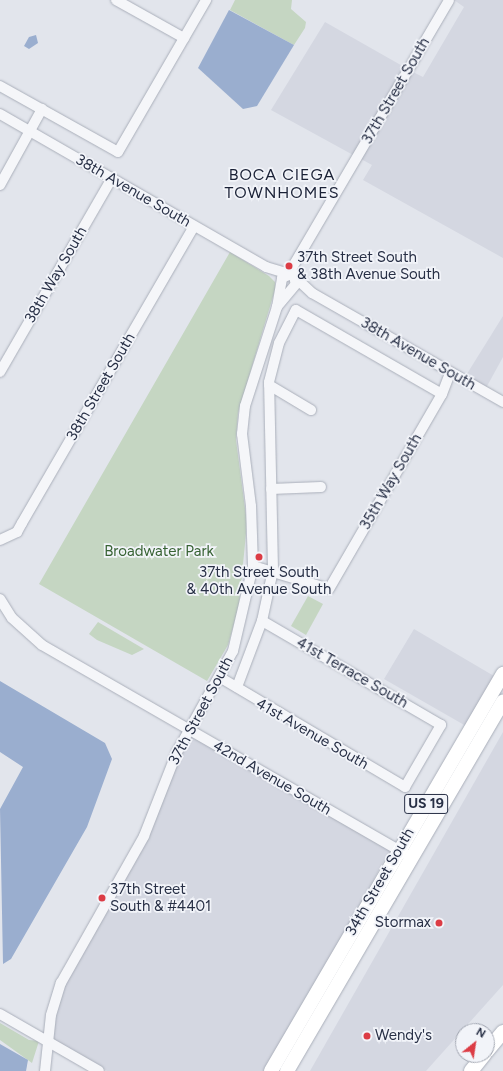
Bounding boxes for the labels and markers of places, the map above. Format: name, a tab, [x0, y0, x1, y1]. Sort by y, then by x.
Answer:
place label: 37th Street South & 38th Avenue South	[297, 248, 440, 283]
marker: 37th Street South & 38th Avenue South	[284, 261, 294, 271]
marker: 37th Street South & 40th Avenue South	[254, 552, 264, 562]
place label: 37th Street South & 40th Avenue South	[187, 563, 331, 598]
place label: 37th Street South & #4401	[110, 880, 211, 915]
marker: 37th Street South & #4401	[97, 893, 107, 903]
place label: Stormax	[375, 914, 431, 932]
marker: Stormax	[434, 918, 444, 928]
place label: Wendy's	[375, 1027, 432, 1045]
marker: Wendy's	[362, 1031, 372, 1041]

